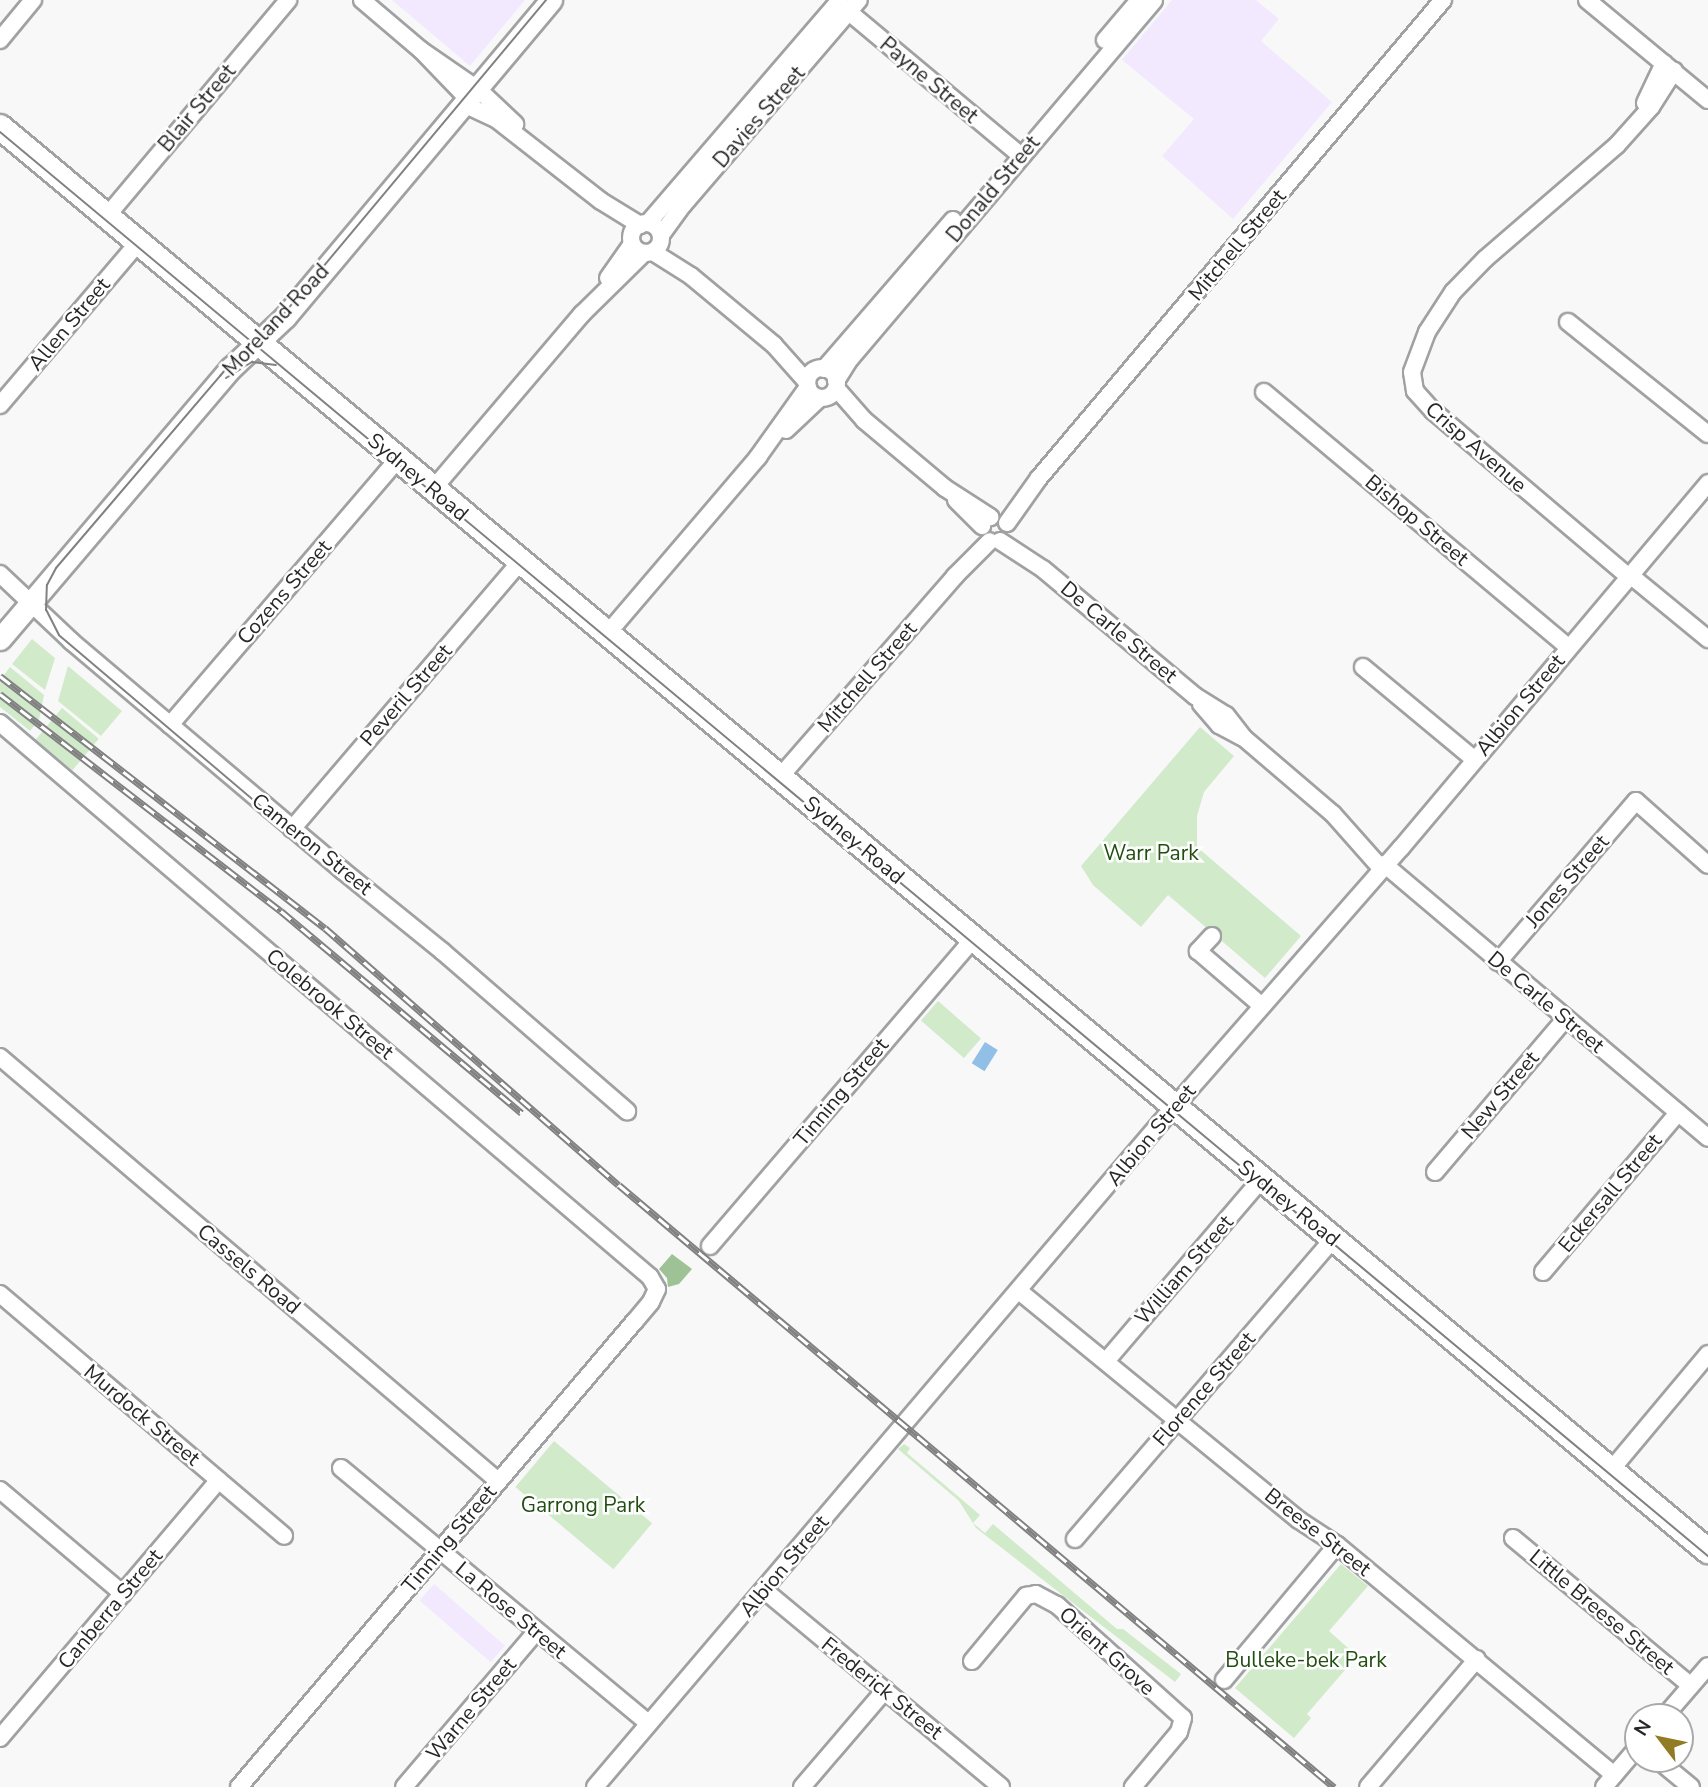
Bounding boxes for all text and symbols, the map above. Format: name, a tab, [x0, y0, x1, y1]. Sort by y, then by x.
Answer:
street label: Payne Street	[875, 32, 983, 128]
street label: Blair Street	[153, 59, 241, 157]
street label: Davies Street	[708, 61, 810, 173]
street label: Donald Street	[941, 131, 1045, 247]
street label: Mitchell Street	[1183, 184, 1291, 306]
street label: Moreland Road	[218, 259, 334, 381]
street label: Allen Street	[23, 272, 115, 376]
street label: Crisp Avenue	[1420, 396, 1532, 498]
street label: Sydney Road	[363, 428, 473, 526]
street label: Bishop Street	[1360, 469, 1474, 571]
street label: Cozens Street	[232, 535, 336, 649]
street label: De Carle Street	[1056, 576, 1182, 688]
street label: Mitchell Street	[812, 617, 922, 737]
street label: Peveril Street	[355, 639, 457, 751]
street label: Albion Street	[1470, 649, 1570, 761]
street label: Cameron Street	[247, 788, 377, 900]
street label: Sydney Road	[799, 791, 909, 889]
street label: Jones Street	[1520, 830, 1614, 932]
park label: Warr Park	[1103, 840, 1199, 866]
street label: Colebrook Street	[261, 943, 399, 1065]
street label: De Carle Street	[1483, 946, 1609, 1058]
street label: Tinning Street	[789, 1033, 893, 1151]
street label: New Street	[1456, 1046, 1544, 1144]
street label: Albion Street	[1101, 1079, 1201, 1191]
street label: Eckersall Street	[1553, 1129, 1667, 1257]
street label: Sydney Road	[1233, 1154, 1345, 1252]
street label: William Street	[1130, 1210, 1238, 1330]
street label: Cassels Road	[192, 1219, 306, 1319]
street label: Florence Street	[1148, 1327, 1260, 1451]
street label: Murdock Street	[79, 1359, 205, 1471]
street label: Tinning Street	[397, 1480, 501, 1598]
street label: Breese Street	[1260, 1483, 1376, 1581]
park label: Garrong Park	[521, 1492, 645, 1518]
street label: Albion Street	[734, 1510, 834, 1622]
street label: Canberra Street	[52, 1544, 168, 1674]
street label: Little Breese Street	[1524, 1544, 1680, 1680]
street label: La Rose Street	[450, 1556, 572, 1664]
street label: Orient Grove	[1054, 1601, 1160, 1701]
street label: Frederick Street	[816, 1631, 948, 1745]
park label: Bulleke-bek Park	[1225, 1647, 1387, 1673]
street label: Warne Street	[421, 1653, 521, 1765]
north arrow	[1624, 1703, 1694, 1773]
text: N	[1628, 1715, 1658, 1741]

